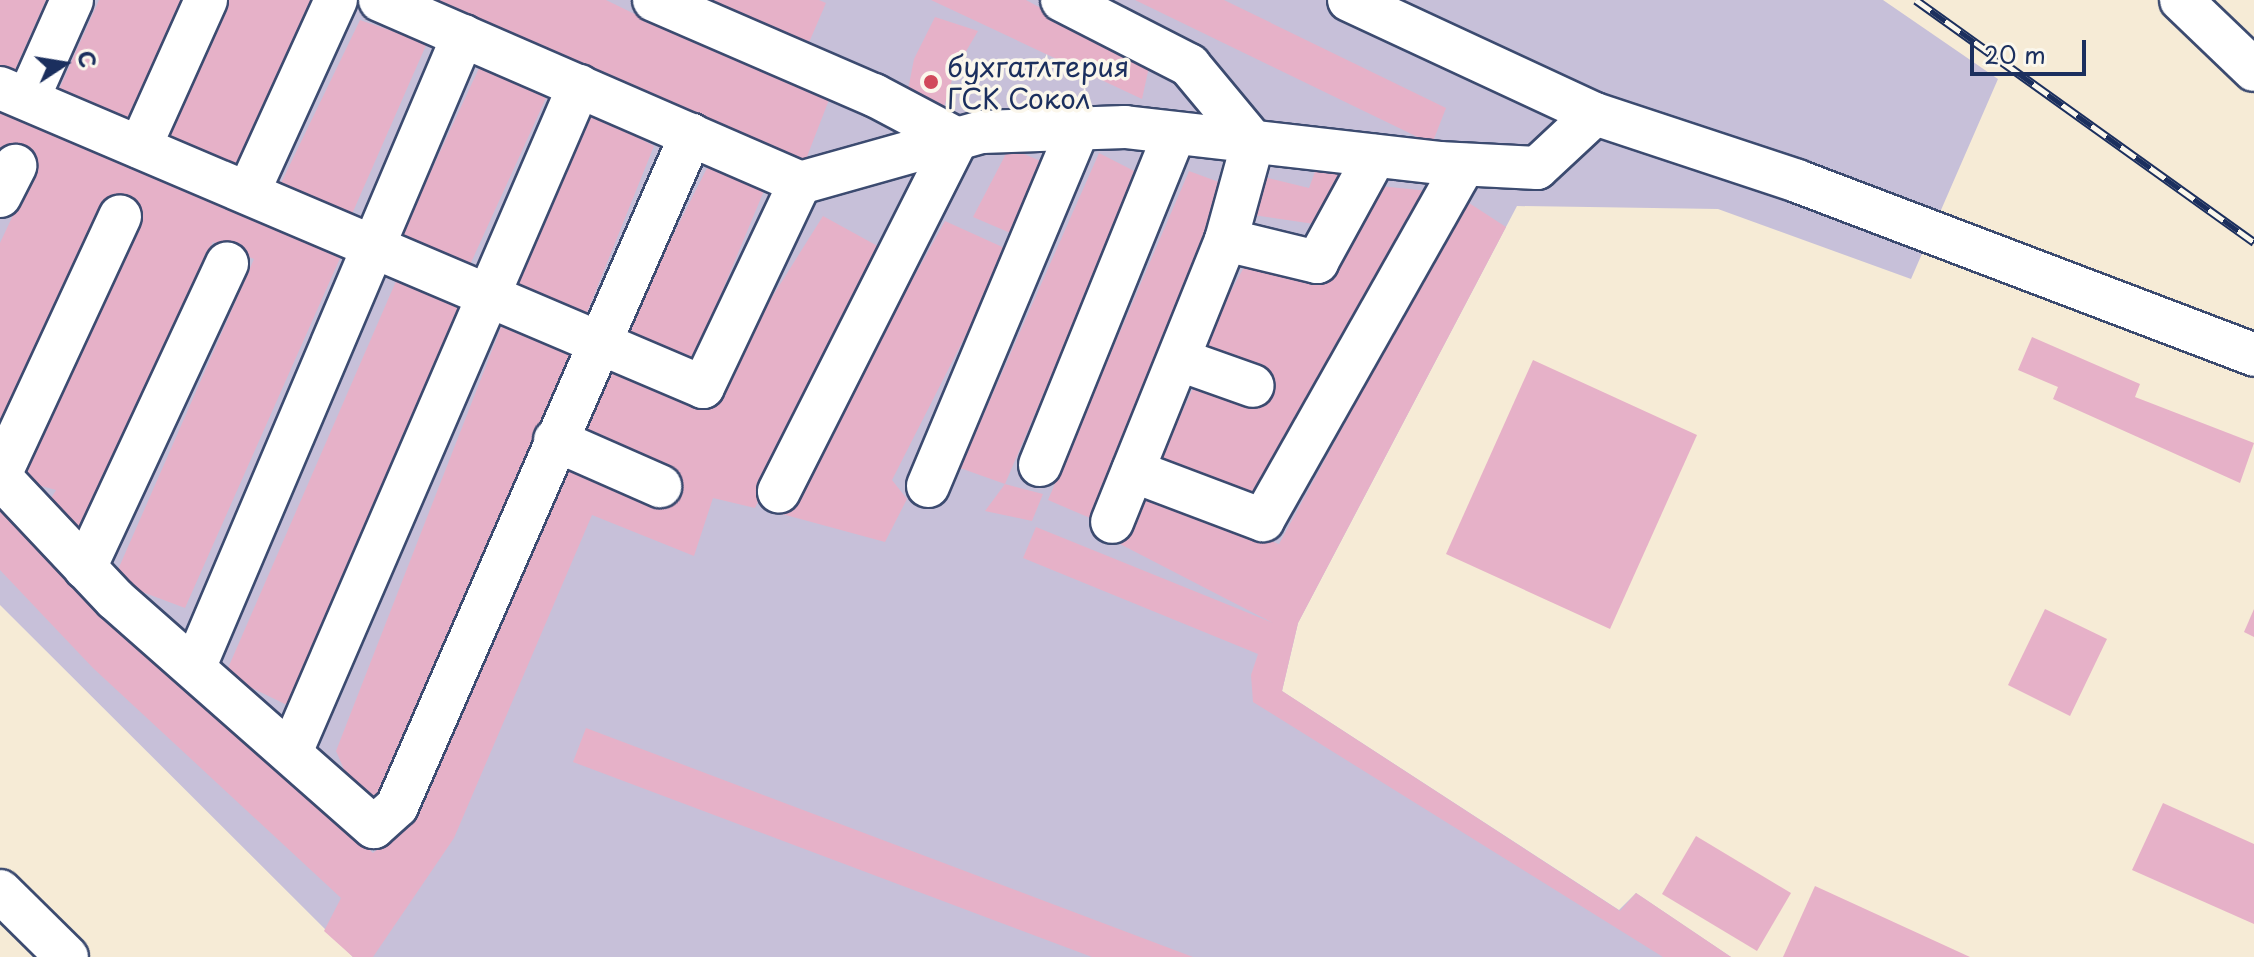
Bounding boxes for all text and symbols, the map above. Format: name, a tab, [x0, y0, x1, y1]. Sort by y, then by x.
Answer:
north arrow	[24, 24, 104, 104]
scale bar	[1974, 24, 2090, 74]
text: 20 m	[1984, 36, 2046, 72]
text: С	[70, 47, 106, 70]
place label: бухгатлтерия ГСК Сокол	[947, 49, 1129, 115]
marker: бухгатлтерия ГСК Сокол	[922, 73, 940, 91]

